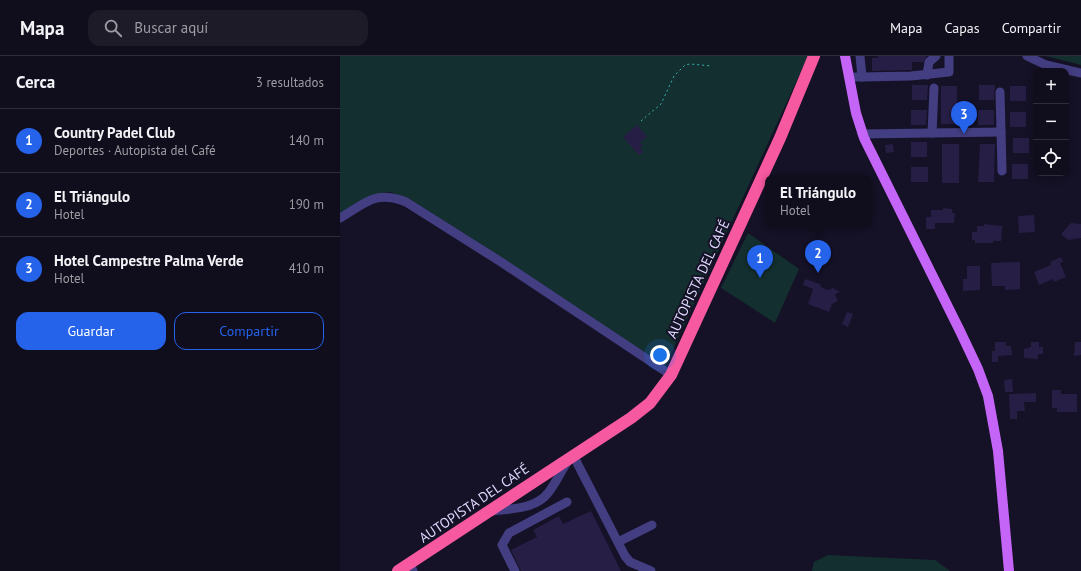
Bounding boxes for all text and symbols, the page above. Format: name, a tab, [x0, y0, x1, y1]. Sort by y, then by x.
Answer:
search box	[88, 10, 368, 46]
text: Mapa	[20, 16, 64, 40]
icon: search	[102, 17, 124, 39]
text: Buscar aquí	[134, 18, 208, 37]
text: Mapa	[890, 19, 923, 37]
text: Capas	[945, 19, 980, 37]
text: Compartir	[1002, 19, 1061, 37]
map controls	[1033, 68, 1069, 176]
button: +	[1033, 68, 1069, 104]
text: Cerca	[16, 71, 55, 93]
text: 3 resultados	[256, 74, 324, 91]
pin: 3	[951, 101, 977, 134]
button: −	[1033, 104, 1069, 140]
text: Country Padel Club	[54, 123, 175, 142]
text: 1	[25, 132, 33, 149]
text: 140 m	[289, 132, 324, 149]
button: locate	[1033, 140, 1069, 176]
text: Deportes · Autopista del Café	[54, 142, 216, 159]
popup	[765, 175, 871, 227]
text: El Triángulo	[780, 183, 856, 202]
text: El Triángulo	[54, 187, 130, 206]
text: 2	[25, 196, 33, 213]
text: 190 m	[289, 196, 324, 213]
text: Hotel	[780, 202, 810, 219]
text: Hotel	[54, 206, 84, 223]
street label: AUTOPISTA DEL CAFÉ	[663, 217, 733, 341]
pin: 2	[805, 240, 831, 273]
pin: 1	[747, 245, 773, 278]
text: Hotel Campestre Palma Verde	[54, 251, 244, 270]
text: 3	[25, 260, 33, 277]
text: 410 m	[289, 260, 324, 277]
text: Hotel	[54, 270, 84, 287]
button: Guardar	[16, 312, 166, 350]
button: Compartir	[174, 312, 324, 350]
your location	[650, 345, 670, 365]
street label: AUTOPISTA DEL CAFÉ	[415, 459, 533, 547]

